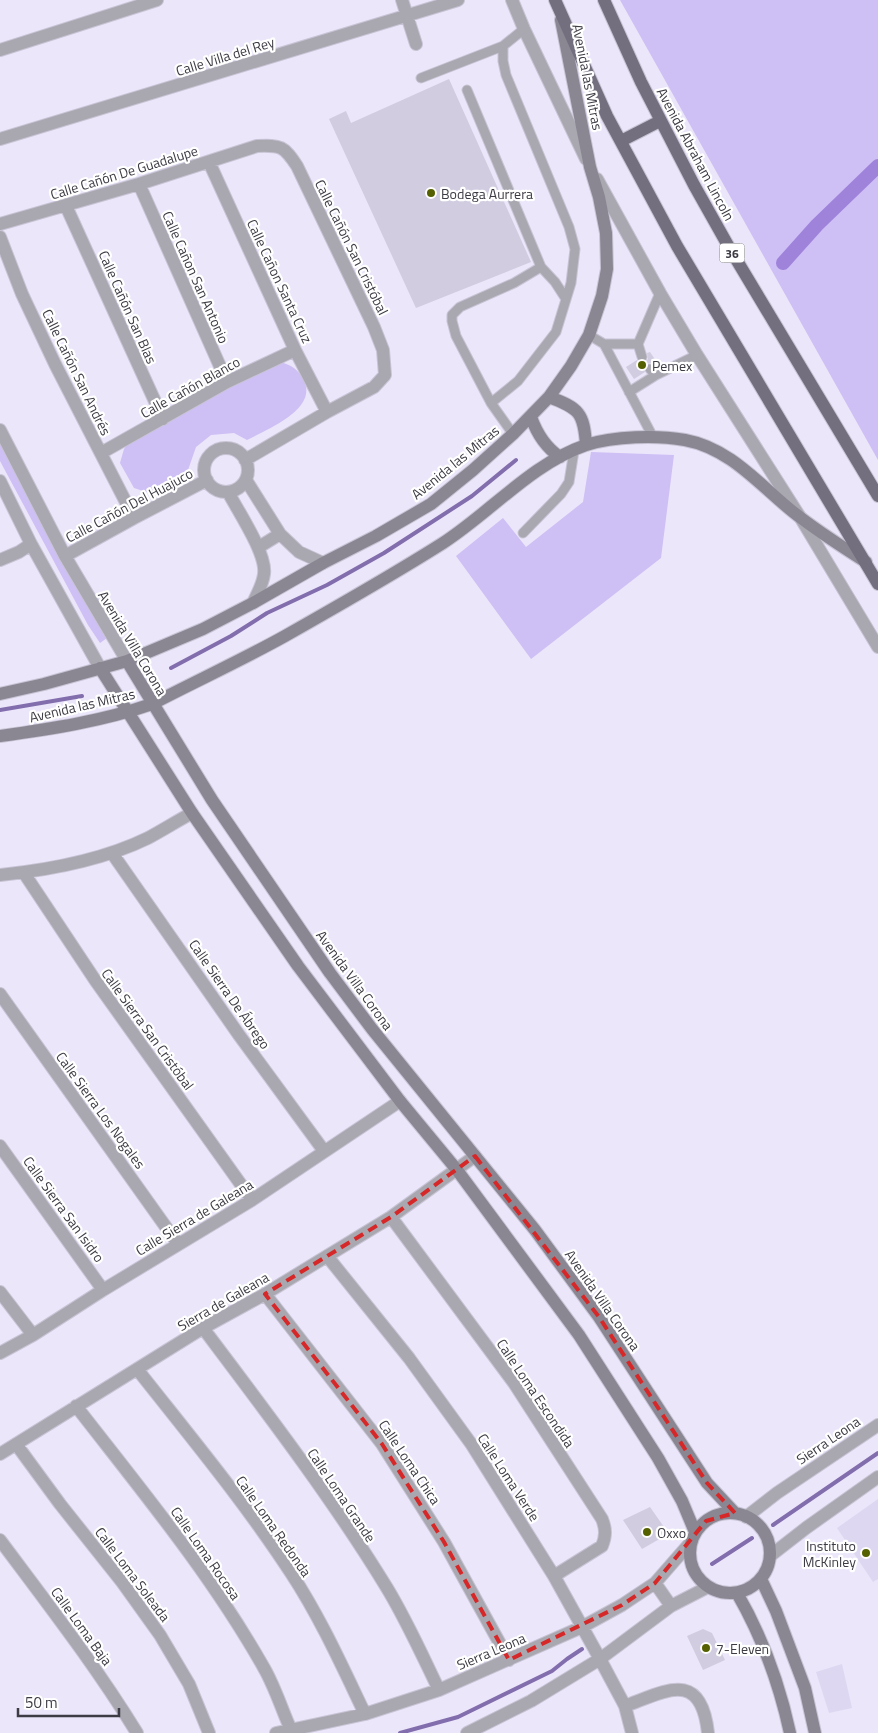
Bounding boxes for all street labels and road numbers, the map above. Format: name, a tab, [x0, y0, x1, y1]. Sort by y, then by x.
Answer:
street label: Avenida las Mitras	[567, 22, 609, 132]
street label: Calle Villa del Rey	[173, 31, 277, 81]
street label: Avenida Abraham Lincoln	[652, 84, 740, 224]
street label: Calle Cañón De Guadalupe	[48, 140, 200, 204]
street label: Calle Cañón San Cristóbal	[310, 176, 394, 318]
street label: Calle Cañon San Antonio	[157, 208, 235, 346]
street label: Calle Cañon Santa Cruz	[242, 216, 318, 346]
road number: 36	[720, 244, 744, 262]
street label: Calle Cañón San Blas	[94, 247, 162, 367]
street label: Calle Cañón San Andrés	[37, 305, 117, 439]
street label: Calle Cañón Blanco	[136, 351, 244, 423]
street label: Avenida las Mitras	[406, 420, 504, 504]
street label: Calle Cañón Del Huajuco	[62, 462, 196, 548]
street label: Avenida Villa Corona	[93, 587, 173, 699]
street label: Avenida las Mitras	[27, 683, 137, 727]
street label: Avenida Villa Corona	[311, 926, 399, 1034]
street label: Calle Sierra De Ábrego	[184, 935, 276, 1053]
street label: Calle Sierra San Cristóbal	[97, 964, 199, 1094]
street label: Calle Sierra Los Nogales	[51, 1047, 151, 1173]
street label: Calle Sierra San Isidro	[18, 1152, 110, 1266]
street label: Calle Sierra de Galeana	[131, 1174, 257, 1260]
street label: Avenida Villa Corona	[560, 1245, 646, 1355]
street label: Sierra de Galeana	[173, 1266, 273, 1336]
street label: Calle Loma Escondida	[492, 1334, 580, 1452]
street label: Sierra Leona	[792, 1411, 864, 1469]
street label: Calle Loma Chica	[374, 1415, 446, 1509]
street label: Calle Loma Verde	[473, 1429, 545, 1525]
street label: Calle Loma Grande	[303, 1444, 381, 1546]
street label: Calle Loma Redonda	[231, 1471, 317, 1581]
street label: Calle Loma Rocosa	[166, 1502, 246, 1604]
street label: Calle Loma Soleada	[90, 1522, 176, 1626]
street label: Calle Loma Baja	[46, 1582, 118, 1670]
street label: Sierra Leona	[453, 1627, 529, 1675]

